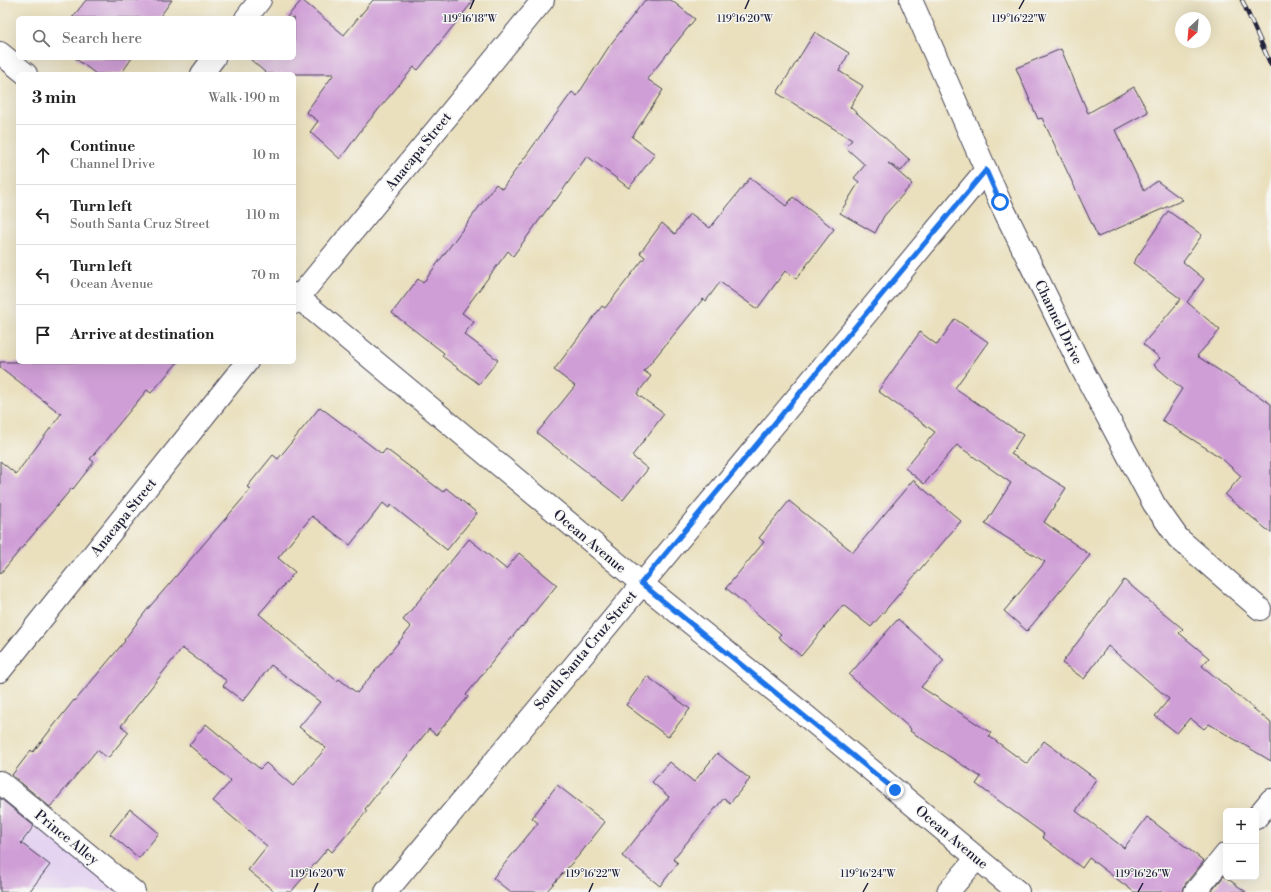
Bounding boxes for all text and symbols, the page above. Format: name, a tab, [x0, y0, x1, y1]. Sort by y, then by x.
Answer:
north arrow	[1175, 12, 1211, 48]
text: 119°16'18"W	[443, 13, 498, 25]
text: 119°16'20"W	[717, 13, 774, 25]
text: 119°16'22"W	[992, 13, 1047, 25]
search box	[16, 16, 296, 60]
icon: search	[30, 27, 52, 49]
text: Search here	[62, 29, 142, 48]
text: 3 min	[32, 87, 76, 109]
text: Walk · 190 m	[209, 90, 280, 106]
street label: Anacapa Street	[381, 109, 456, 195]
text: Continue	[70, 137, 135, 156]
icon: ahead	[32, 144, 54, 166]
text: 10 m	[252, 147, 280, 163]
text: Channel Drive	[70, 156, 155, 172]
route start	[991, 193, 1009, 211]
text: Turn left	[70, 197, 132, 216]
icon: left	[32, 204, 54, 226]
text: 110 m	[246, 207, 280, 223]
text: South Santa Cruz Street	[70, 216, 210, 232]
text: Turn left	[70, 257, 132, 276]
icon: left	[32, 264, 54, 286]
text: 70 m	[251, 267, 280, 283]
text: Ocean Avenue	[70, 276, 153, 292]
street label: Channel Drive	[1030, 277, 1086, 367]
icon: arrive	[32, 324, 54, 346]
text: Arrive at destination	[70, 325, 214, 344]
street label: Anacapa Street	[86, 475, 161, 561]
street label: Ocean Avenue	[549, 506, 629, 577]
street label: South Santa Cruz Street	[530, 587, 641, 714]
route end	[886, 781, 904, 799]
street label: Ocean Avenue	[911, 802, 991, 873]
street label: Prince Alley	[31, 806, 102, 869]
map controls	[1223, 808, 1259, 880]
button: +	[1223, 808, 1259, 844]
button: −	[1223, 844, 1259, 880]
text: 119°16'20"W	[290, 868, 347, 880]
text: 119°16'22"W	[566, 868, 621, 880]
text: 119°16'24"W	[840, 868, 897, 880]
text: 119°16'26"W	[1115, 868, 1172, 880]

